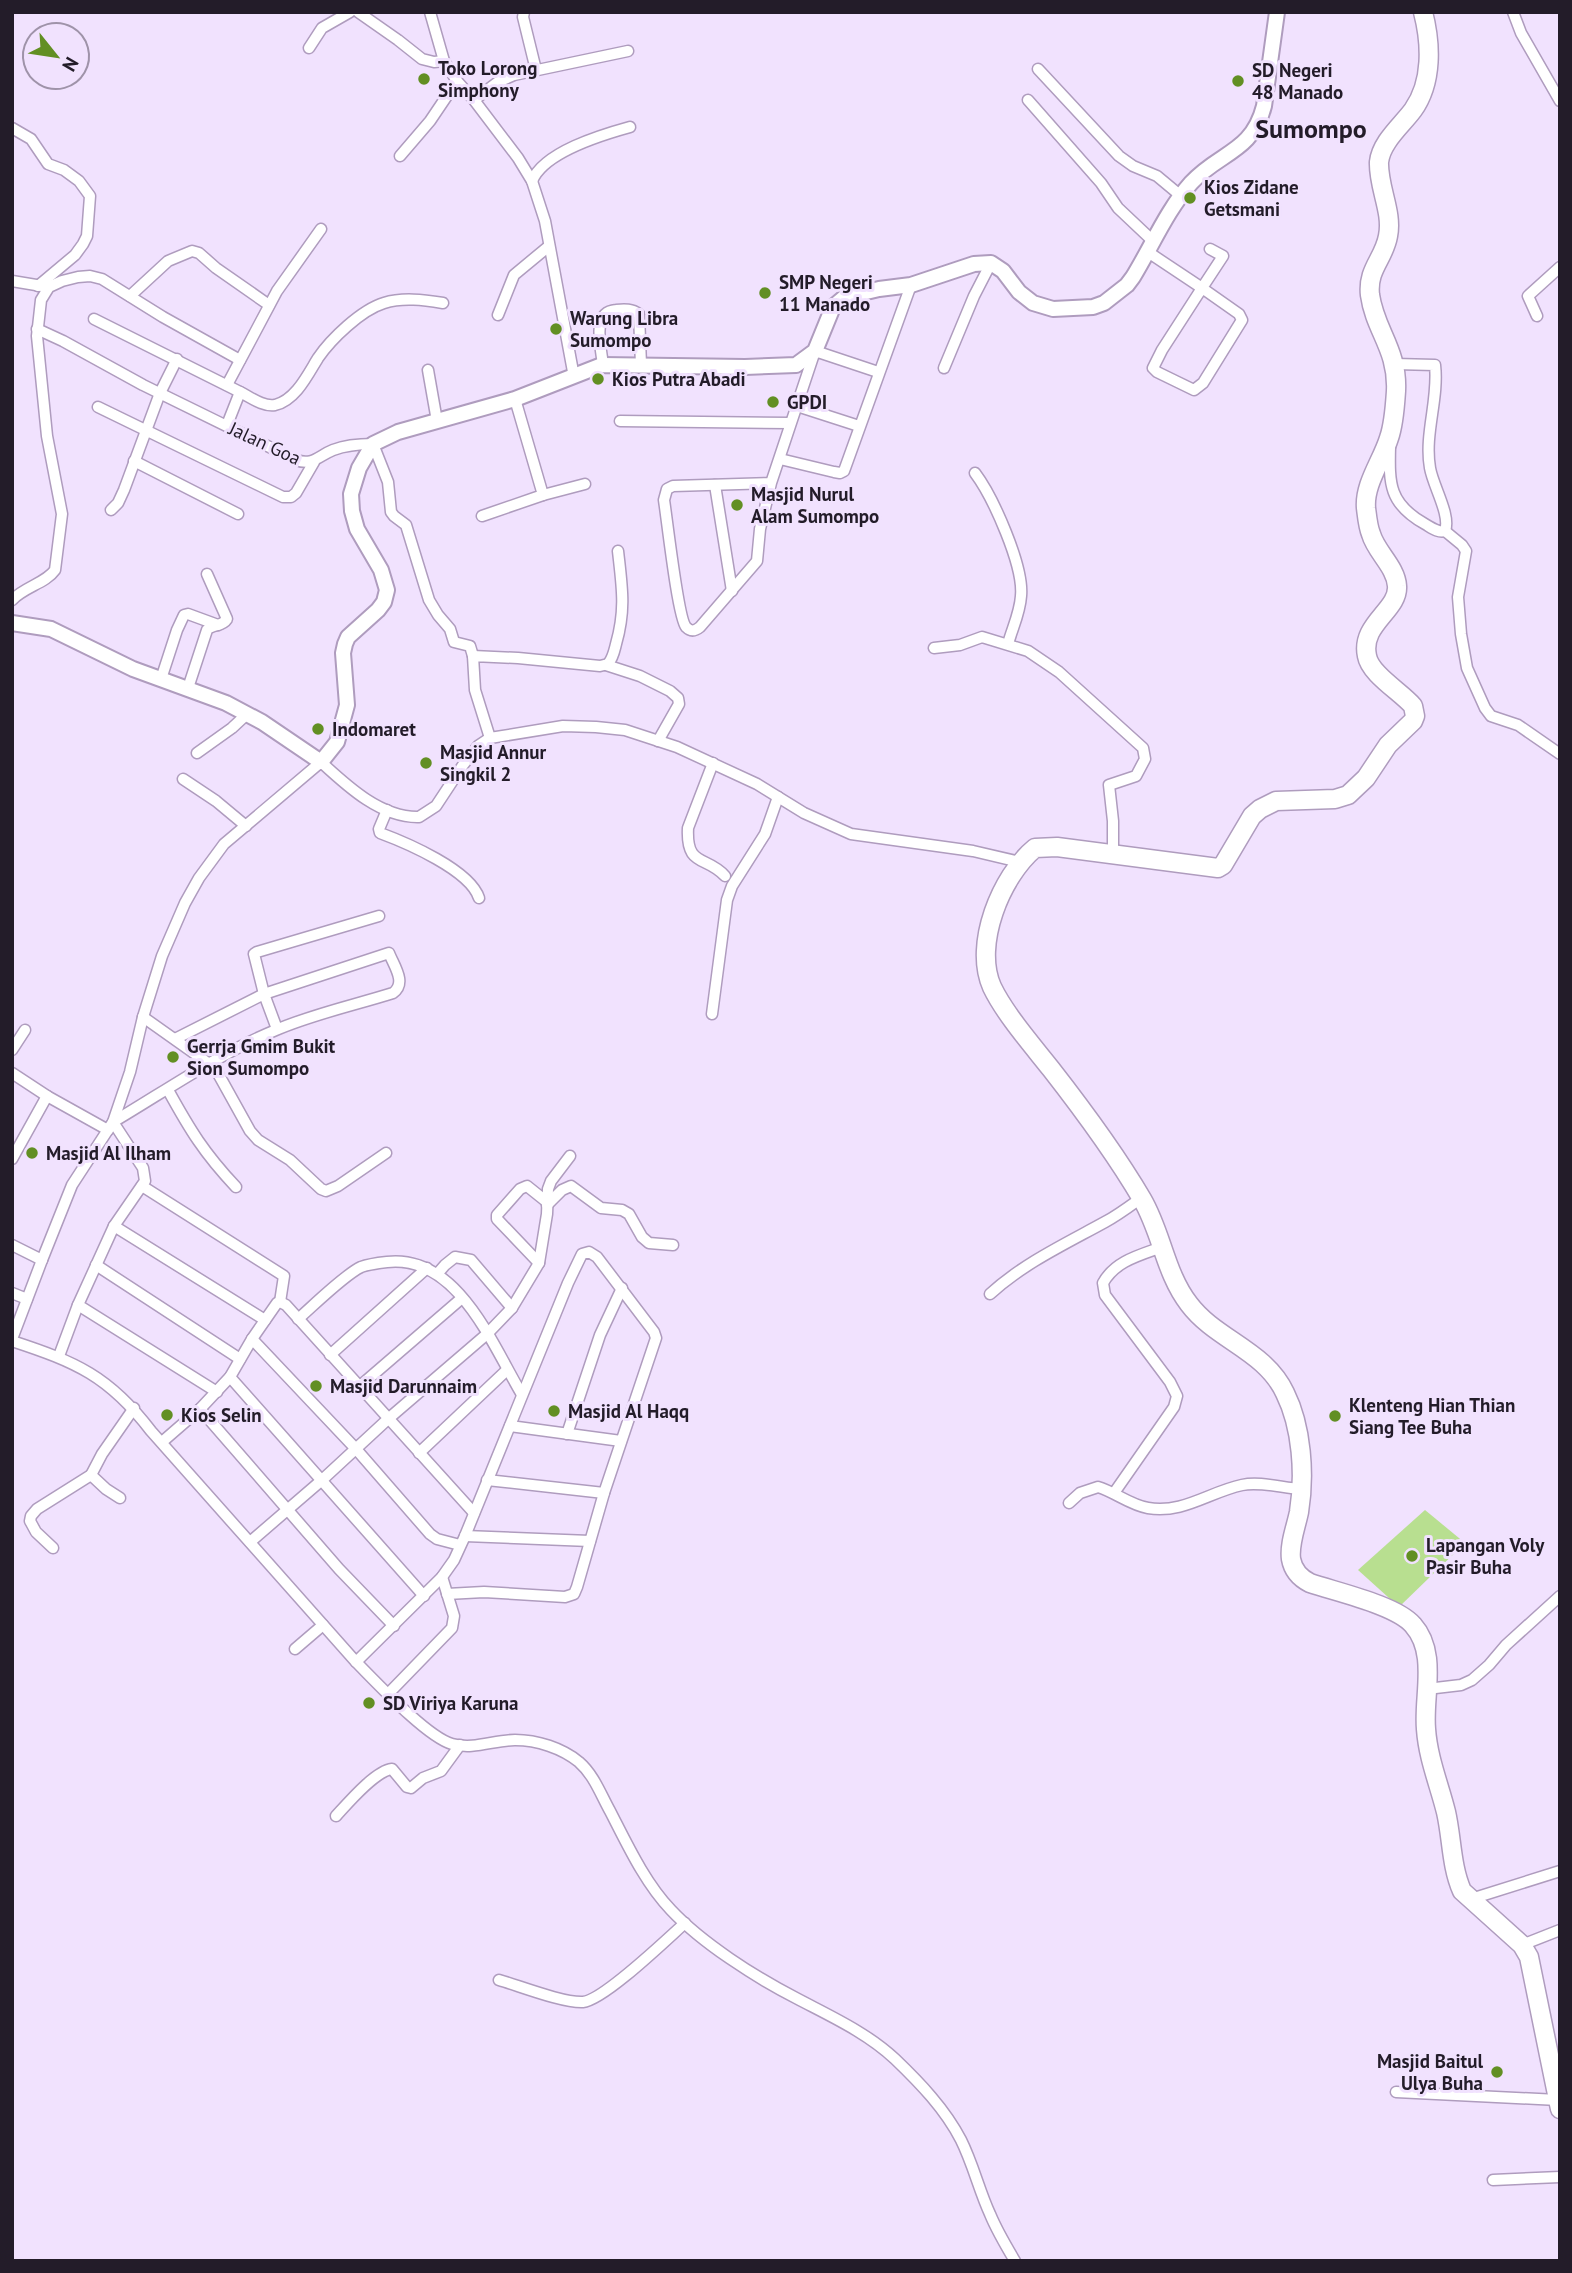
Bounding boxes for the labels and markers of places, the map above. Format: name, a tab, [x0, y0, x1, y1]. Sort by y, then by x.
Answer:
place label: Toko Lorong Simphony	[438, 56, 537, 102]
place label: SD Negeri 48 Manado	[1252, 58, 1343, 104]
marker: Toko Lorong Simphony	[416, 71, 432, 87]
marker: SD Negeri 48 Manado	[1230, 73, 1246, 89]
place label: Kios Zidane Getsmani	[1204, 175, 1299, 221]
marker: Kios Zidane Getsmani	[1182, 190, 1198, 206]
place label: SMP Negeri 11 Manado	[779, 270, 873, 316]
marker: SMP Negeri 11 Manado	[757, 285, 773, 301]
place label: Warung Libra Sumompo	[570, 306, 678, 352]
marker: Warung Libra Sumompo	[548, 321, 564, 337]
place label: Kios Putra Abadi	[612, 367, 746, 391]
marker: Kios Putra Abadi	[590, 371, 606, 387]
place label: GPDI	[787, 390, 827, 414]
marker: GPDI	[765, 394, 781, 410]
place label: Masjid Nurul Alam Sumompo	[751, 482, 879, 528]
marker: Masjid Nurul Alam Sumompo	[729, 497, 745, 513]
place label: Indomaret	[332, 717, 416, 741]
marker: Indomaret	[310, 721, 326, 737]
place label: Masjid Annur Singkil 2	[440, 740, 547, 786]
marker: Masjid Annur Singkil 2	[418, 755, 434, 771]
place label: Gerrja Gmim Bukit Sion Sumompo	[187, 1034, 336, 1080]
marker: Gerrja Gmim Bukit Sion Sumompo	[165, 1049, 181, 1065]
place label: Masjid Al Ilham	[46, 1141, 171, 1165]
marker: Masjid Al Ilham	[24, 1145, 40, 1161]
place label: Masjid Darunnaim	[330, 1374, 477, 1398]
marker: Masjid Darunnaim	[308, 1378, 324, 1394]
place label: Klenteng Hian Thian Siang Tee Buha	[1349, 1393, 1515, 1439]
place label: Masjid Al Haqq	[568, 1399, 689, 1423]
place label: Kios Selin	[181, 1403, 262, 1427]
marker: Masjid Al Haqq	[546, 1403, 562, 1419]
marker: Kios Selin	[159, 1407, 175, 1423]
marker: Klenteng Hian Thian Siang Tee Buha	[1327, 1408, 1343, 1424]
place label: Lapangan Voly Pasir Buha	[1426, 1533, 1545, 1579]
marker: Lapangan Voly Pasir Buha	[1404, 1548, 1420, 1564]
place label: SD Viriya Karuna	[383, 1691, 519, 1715]
marker: SD Viriya Karuna	[361, 1695, 377, 1711]
place label: Masjid Baitul Ulya Buha	[1377, 2049, 1483, 2095]
marker: Masjid Baitul Ulya Buha	[1489, 2064, 1505, 2080]

